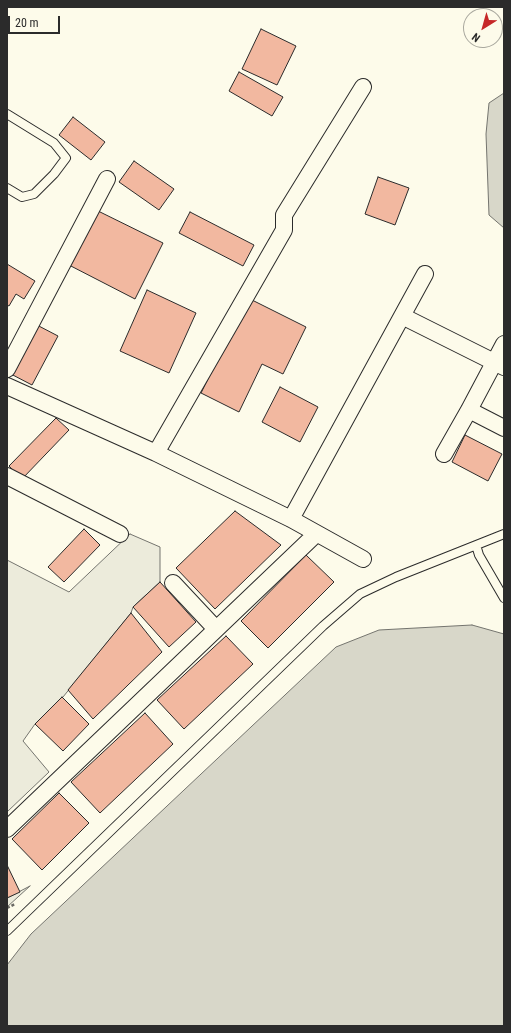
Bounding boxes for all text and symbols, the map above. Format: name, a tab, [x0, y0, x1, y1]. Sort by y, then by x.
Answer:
scale bar	[10, 8, 62, 34]
north arrow	[463, 8, 503, 48]
text: 20 m	[15, 16, 39, 30]
text: N	[469, 30, 483, 44]

